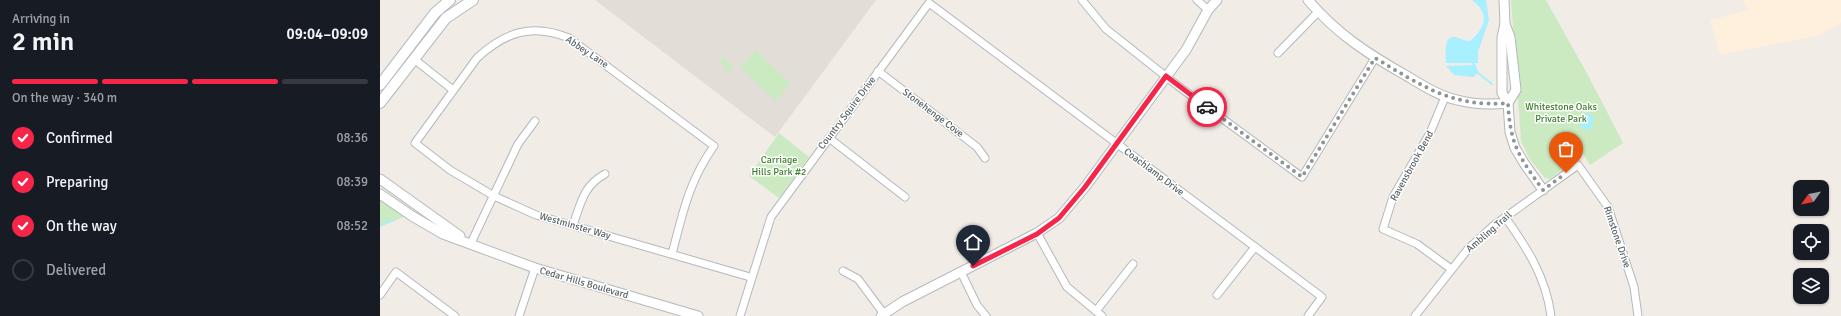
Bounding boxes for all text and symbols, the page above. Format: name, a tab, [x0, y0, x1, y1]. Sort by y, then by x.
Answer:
text: Arriving in	[12, 11, 70, 27]
text: 09:04–09:09	[287, 25, 368, 43]
text: 2 min	[12, 26, 74, 58]
street label: Abbey Lane	[563, 33, 611, 71]
street label: Country Squire Drive	[816, 74, 878, 152]
street label: Stonehenge Cove	[900, 86, 966, 140]
courier	[1187, 87, 1227, 127]
text: On the way · 340 m	[12, 90, 117, 106]
icon: car	[1196, 96, 1218, 118]
park label: Whitestone Oaks Private Park	[1525, 101, 1597, 125]
icon: check	[12, 127, 34, 149]
text: Confirmed	[46, 129, 113, 147]
street label: Ravensbrook Bend	[1388, 129, 1436, 203]
text: 08:36	[336, 130, 368, 146]
pin	[1549, 132, 1583, 173]
icon: bag	[1555, 138, 1577, 160]
street label: Coachlamp Drive	[1122, 145, 1186, 199]
park label: Carriage Hills Park #2	[751, 154, 807, 178]
icon: check	[12, 171, 34, 193]
text: Preparing	[46, 173, 109, 191]
text: 08:39	[336, 174, 368, 190]
north arrow	[1793, 180, 1829, 216]
map controls	[1793, 180, 1829, 304]
street label: Rimstone Drive	[1601, 204, 1633, 270]
street label: Ambling Trail	[1464, 209, 1514, 255]
street label: Westminster Way	[538, 210, 612, 242]
icon: check	[12, 215, 34, 237]
text: On the way	[46, 217, 117, 235]
text: 08:52	[336, 218, 368, 234]
button: locate	[1793, 224, 1829, 260]
pin	[956, 225, 990, 266]
icon: home	[962, 231, 984, 253]
text: Delivered	[46, 261, 106, 279]
street label: Cedar Hills Boulevard	[538, 265, 630, 301]
button: layers	[1793, 268, 1829, 304]

